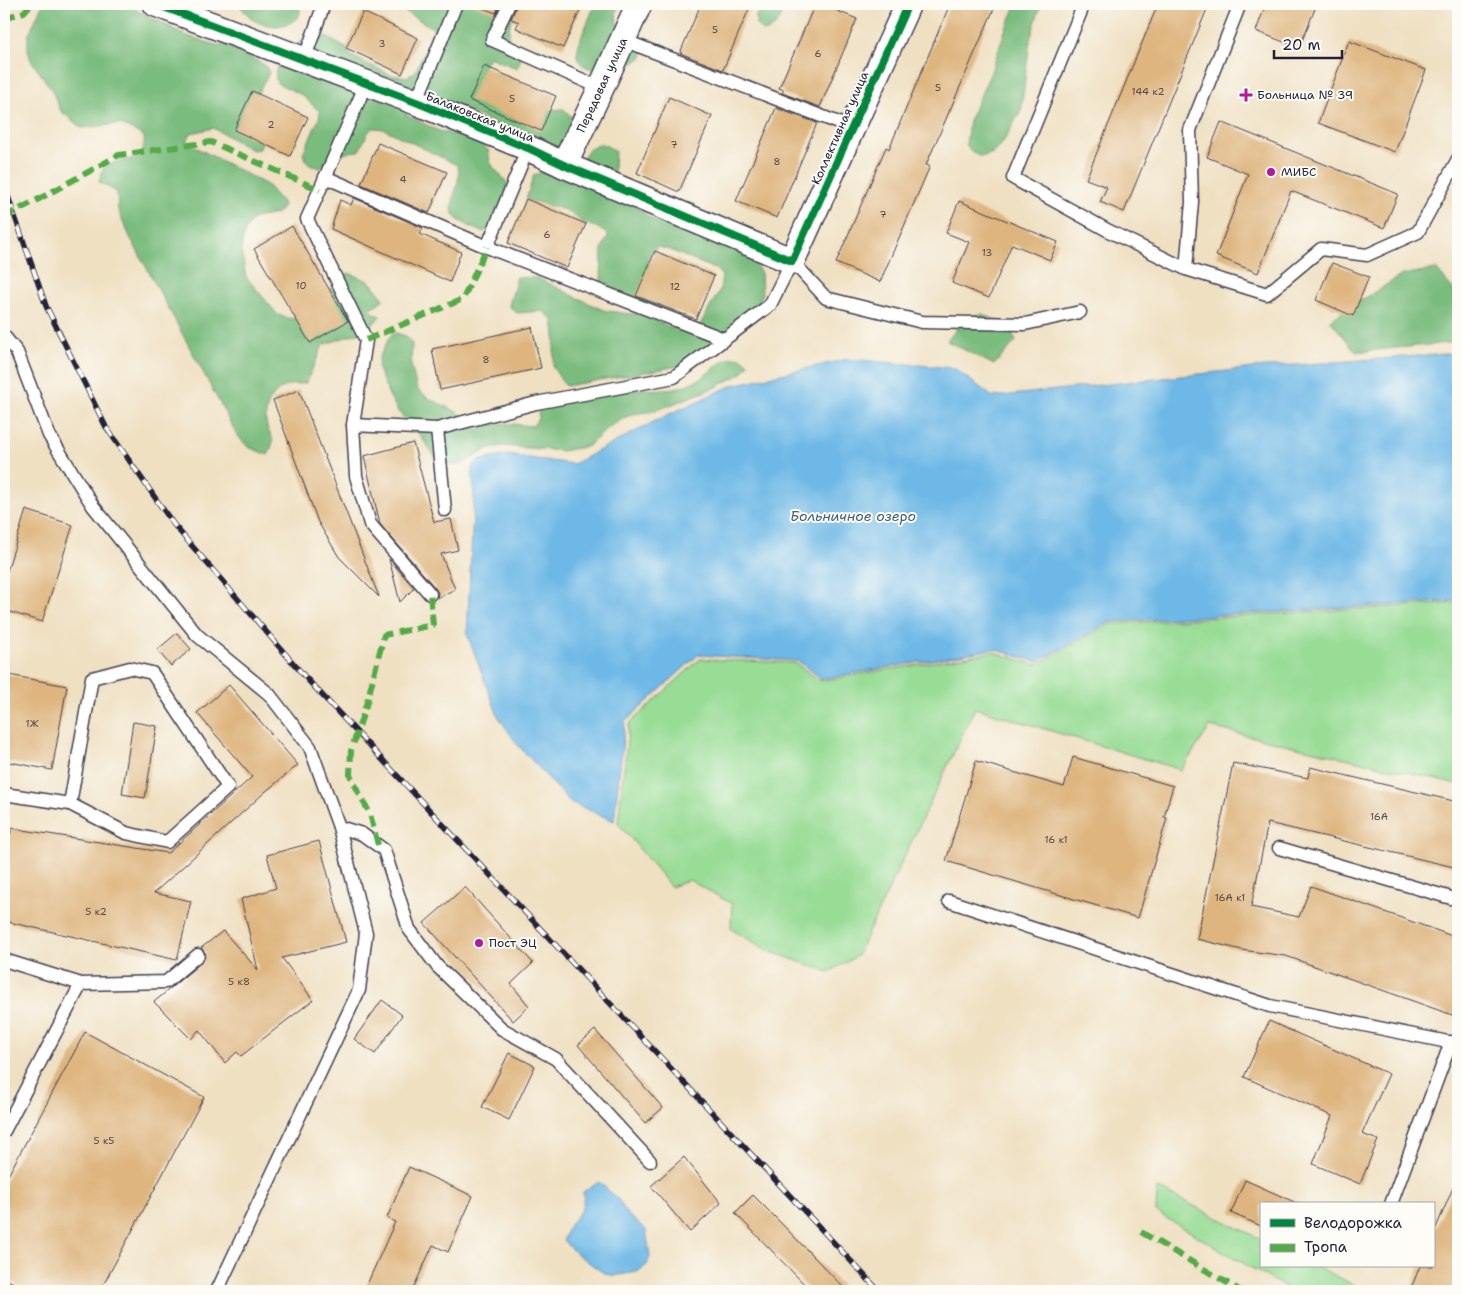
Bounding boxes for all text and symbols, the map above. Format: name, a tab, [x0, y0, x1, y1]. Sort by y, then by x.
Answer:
house number: 5	[712, 23, 718, 36]
scale bar	[1274, 28, 1342, 60]
street label: Передовая улица	[573, 34, 631, 135]
text: 20 m	[1282, 35, 1321, 55]
house number: 3	[379, 37, 386, 50]
house number: 6	[815, 47, 822, 60]
street label: Коллективная улица	[808, 68, 872, 187]
house number: 5	[935, 81, 941, 94]
house number: 144 к2	[1132, 85, 1164, 98]
place label: Больница № 39	[1257, 87, 1353, 103]
street label: Балаковская улица	[423, 88, 537, 146]
marker: Больница № 39	[1239, 88, 1253, 102]
house number: 5	[509, 92, 515, 105]
house number: 2	[268, 118, 275, 131]
house number: 7	[671, 138, 678, 151]
house number: 8	[774, 155, 781, 168]
place label: МИБС	[1281, 164, 1316, 180]
marker: МИБС	[1265, 166, 1277, 178]
house number: 4	[400, 173, 407, 186]
house number: 7	[880, 208, 887, 221]
house number: 6	[544, 228, 551, 241]
house number: 13	[982, 246, 992, 259]
house number: 10	[296, 279, 306, 292]
house number: 12	[670, 280, 680, 293]
house number: 8	[483, 353, 490, 366]
water label: Больничное озеро	[790, 507, 916, 525]
house number: 1Ж	[26, 717, 39, 730]
house number: 16А	[1370, 810, 1388, 823]
house number: 16 к1	[1044, 833, 1068, 846]
house number: 16А к1	[1215, 891, 1245, 904]
house number: 5 к2	[85, 905, 107, 918]
place label: Пост ЭЦ	[489, 935, 537, 951]
marker: Пост ЭЦ	[473, 937, 485, 949]
house number: 5 к8	[228, 975, 250, 988]
house number: 5 к5	[94, 1134, 114, 1147]
legend	[1260, 1202, 1434, 1268]
text: Велодорожка	[1304, 1213, 1403, 1233]
text: Тропа	[1304, 1237, 1348, 1257]

